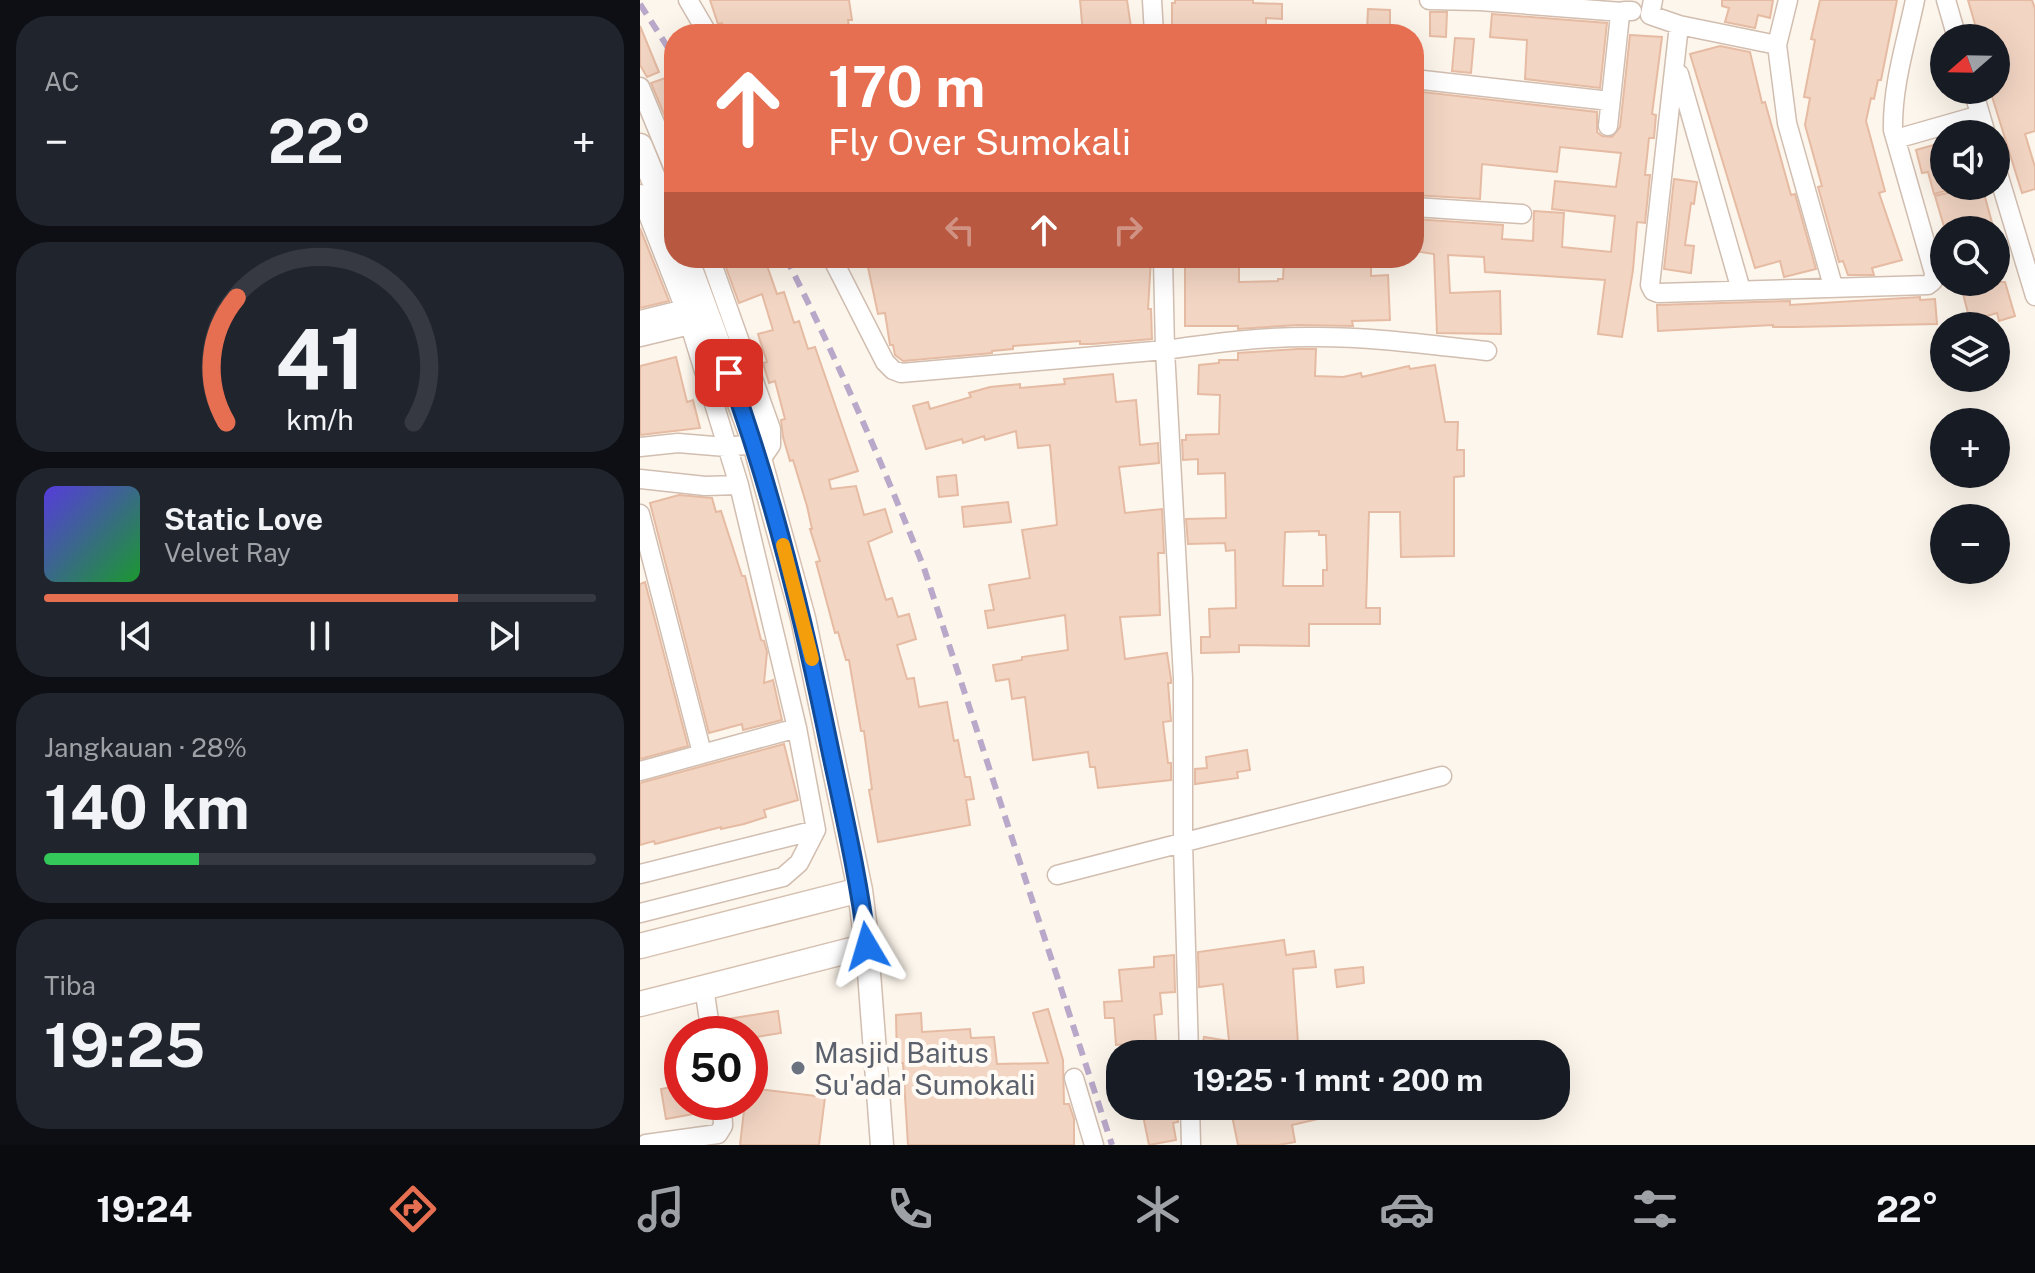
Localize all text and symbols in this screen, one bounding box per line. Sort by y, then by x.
north arrow [1930,24,2010,104]
map controls [1930,24,2010,584]
text: 170 m [828,54,985,120]
icon: ahead [696,56,800,160]
text: AC [44,66,79,97]
text: 22° [268,106,372,177]
text: − [44,116,68,168]
text: + [572,116,596,168]
button: sound [1930,120,2010,200]
text: Fly Over Sumokali [828,121,1131,163]
icon: left [938,208,982,252]
icon: ahead [1022,208,1066,252]
icon: right [1106,208,1150,252]
button: search [1930,216,2010,296]
text: 41 [275,309,365,407]
button: layers [1930,312,2010,392]
pin [695,339,763,407]
icon: arrive [707,351,751,395]
text: km/h [286,403,354,436]
button: + [1930,408,2010,488]
text: Static Love [164,501,323,537]
button: − [1930,504,2010,584]
text: Velvet Ray [164,537,291,568]
icon: previous [114,614,158,658]
icon: pause [298,614,342,658]
icon: next [482,614,526,658]
text: Jangkauan · 28% [44,732,247,763]
text: 140 km [44,772,250,843]
position arrow [825,904,909,988]
text: Tiba [44,970,96,1001]
text: 19:25 [44,1010,205,1081]
speed limit sign: 50 [664,1016,768,1120]
place label: Masjid Baitus Su'ada' Sumokali [814,1036,1035,1101]
marker: Masjid Baitus Su'ada' Sumokali [789,1059,807,1077]
text: 19:25 · 1 mnt · 200 m [1193,1062,1483,1098]
icon: directions [385,1181,441,1237]
icon: music [633,1181,689,1237]
icon: phone [882,1181,938,1237]
icon: climate [1130,1181,1186,1237]
icon: car [1379,1181,1435,1237]
icon: filters [1627,1181,1683,1237]
text: 19:24 [96,1188,192,1230]
text: 22° [1876,1188,1939,1230]

